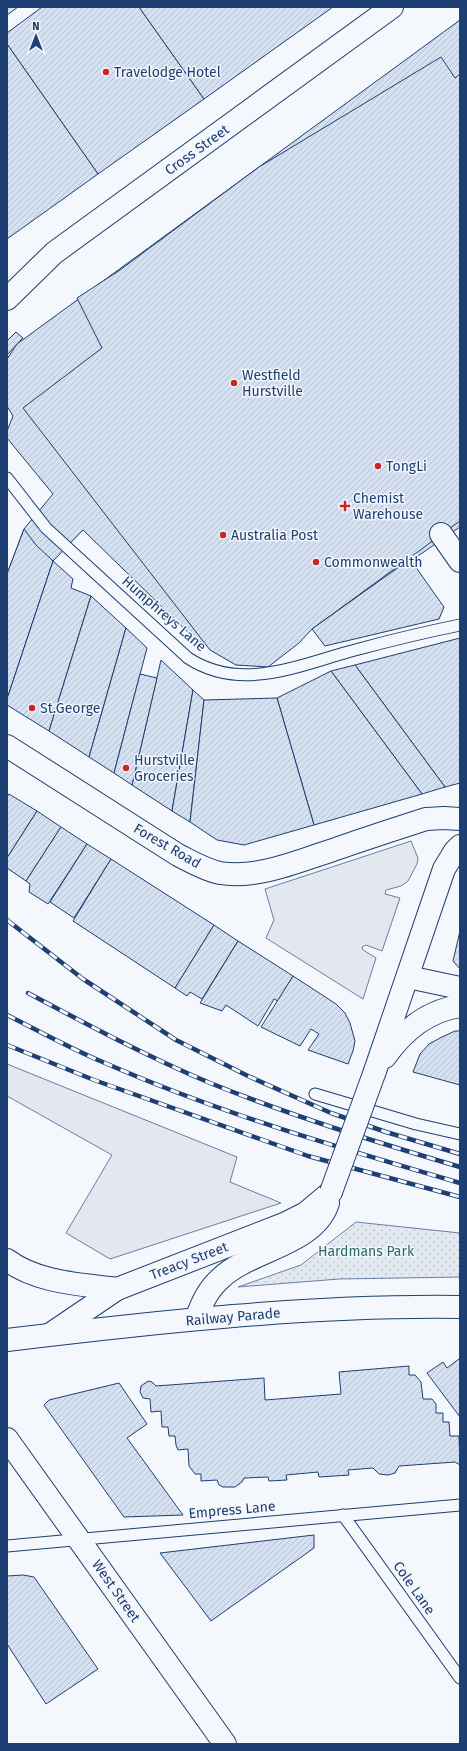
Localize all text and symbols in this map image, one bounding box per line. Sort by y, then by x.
north arrow [16,16,56,56]
text: N [32,20,40,33]
place label: Travelodge Hotel [114,64,221,81]
marker: Travelodge Hotel [101,67,111,77]
street label: Cross Street [161,120,233,179]
place label: Westfield Hurstville [242,367,303,400]
marker: Westfield Hurstville [229,378,239,388]
place label: TongLi [386,458,427,475]
marker: TongLi [373,461,383,471]
place label: Chemist Warehouse [353,490,423,523]
marker: Chemist Warehouse [340,501,350,511]
place label: Australia Post [231,527,319,544]
marker: Australia Post [218,530,228,540]
place label: Commonwealth [324,554,422,571]
marker: Commonwealth [311,557,321,567]
street label: Humphreys Lane [118,573,210,655]
place label: St.George [40,700,100,717]
marker: St.George [27,703,37,713]
place label: Hurstville Groceries [134,752,195,785]
marker: Hurstville Groceries [121,763,131,773]
street label: Forest Road [130,820,204,872]
street label: Treacy Street [148,1238,231,1284]
park label: Hardmans Park [318,1243,415,1260]
street label: Railway Parade [185,1304,281,1330]
street label: Empress Lane [188,1498,276,1522]
street label: West Street [88,1556,144,1626]
street label: Cole Lane [389,1558,439,1618]

